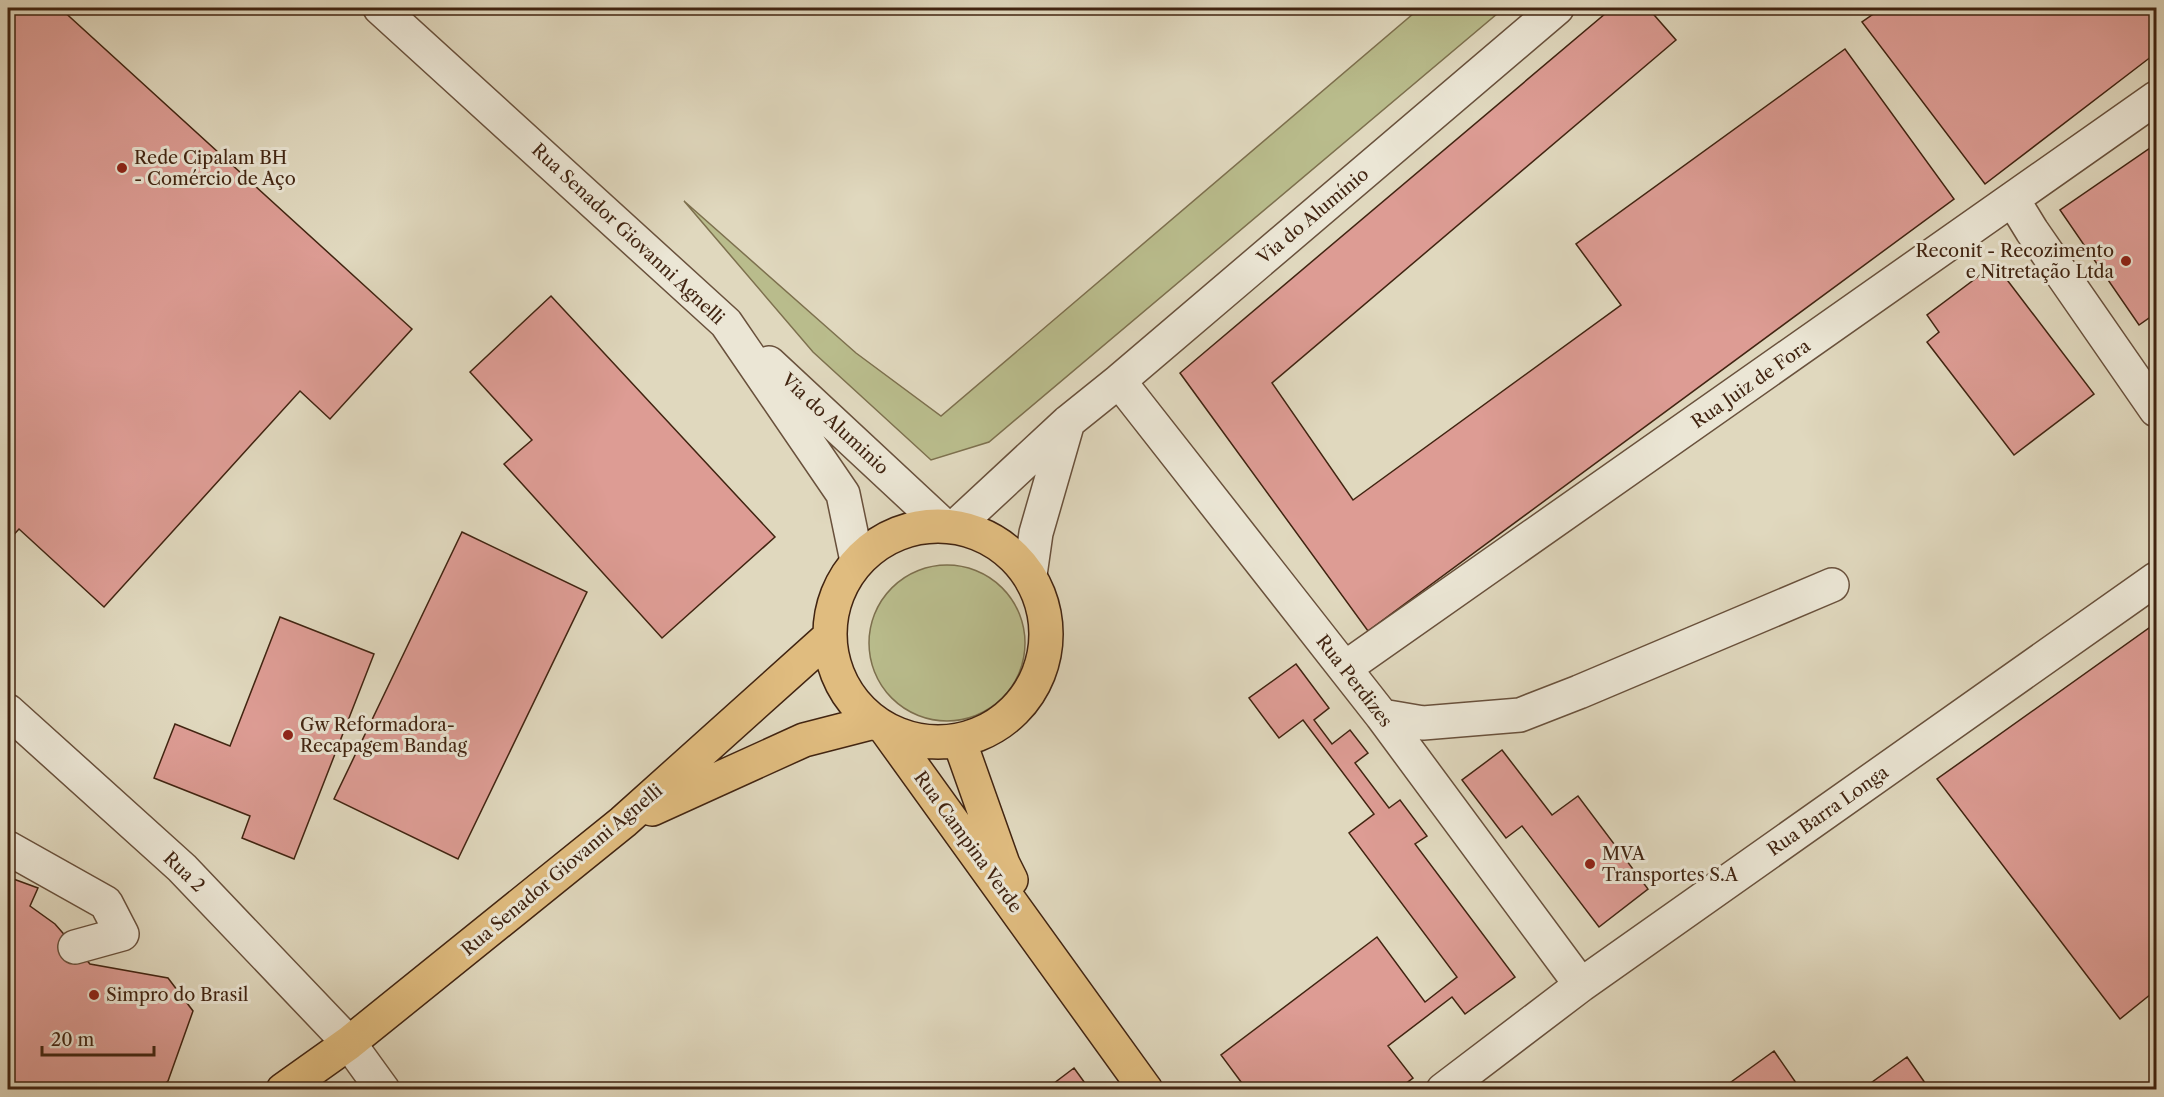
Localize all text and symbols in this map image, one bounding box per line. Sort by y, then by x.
street label: Rua Senador Giovanni Agnelli [527,139,729,330]
place label: Rede Cipalam BH - Comércio de Aço [134,147,296,190]
marker: Rede Cipalam BH - Comércio de Aço [115,161,129,175]
street label: Via do Alumínio [1252,163,1373,270]
place label: Reconit - Recozimento e Nitretação Ltda [1916,240,2115,283]
marker: Reconit - Recozimento e Nitretação Ltda [2119,254,2133,268]
street label: Rua Juiz de Fora [1687,335,1815,433]
street label: Via do Aluminio [776,368,893,479]
street label: Rua Perdizes [1311,631,1397,731]
place label: Gw Reformadora- Recapagem Bandag [300,714,468,757]
marker: Gw Reformadora- Recapagem Bandag [281,728,295,742]
street label: Rua Barra Longa [1763,761,1893,861]
street label: Rua Campina Verde [909,767,1027,917]
street label: Rua Senador Giovanni Agnelli [457,779,667,961]
place label: MVA Transportes S.A [1602,843,1739,886]
street label: Rua 2 [159,847,209,897]
marker: MVA Transportes S.A [1583,857,1597,871]
place label: Simpro do Brasil [106,984,248,1006]
marker: Simpro do Brasil [87,988,101,1002]
scale bar [42,1019,154,1057]
text: 20 m [51,1029,95,1051]

